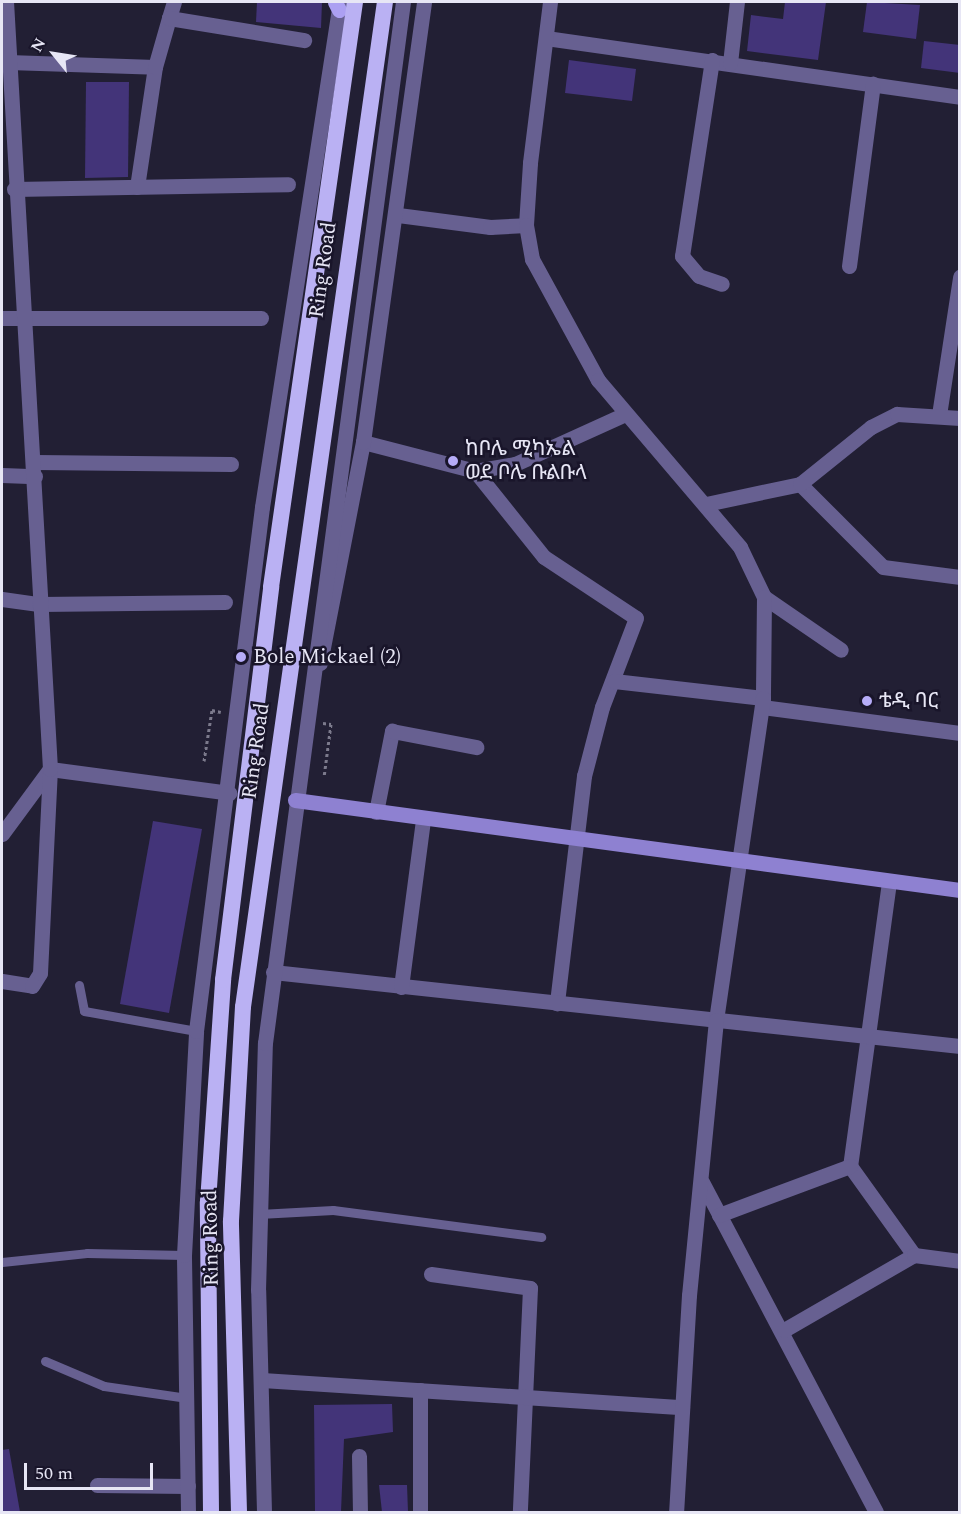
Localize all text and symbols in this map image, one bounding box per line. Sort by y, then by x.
north arrow [24,24,84,84]
text: N [25,33,52,57]
street label: Ring Road [304,220,342,320]
place label: ከቦሌ ሚካኤል ወደ ቦሌ ቡልቡላ [465,436,587,486]
marker: ከቦሌ ሚካኤል ወደ ቦሌ ቡልቡላ [446,454,460,468]
place label: Bole Mickael (2) [253,644,401,670]
marker: Bole Mickael (2) [234,650,248,664]
place label: ቴዲ ባር [879,688,938,714]
marker: ቴዲ ባር [860,694,874,708]
street label: Ring Road [237,701,275,801]
street label: Ring Road [198,1189,224,1287]
scale bar [27,1451,156,1489]
text: 50 m [35,1460,73,1487]

